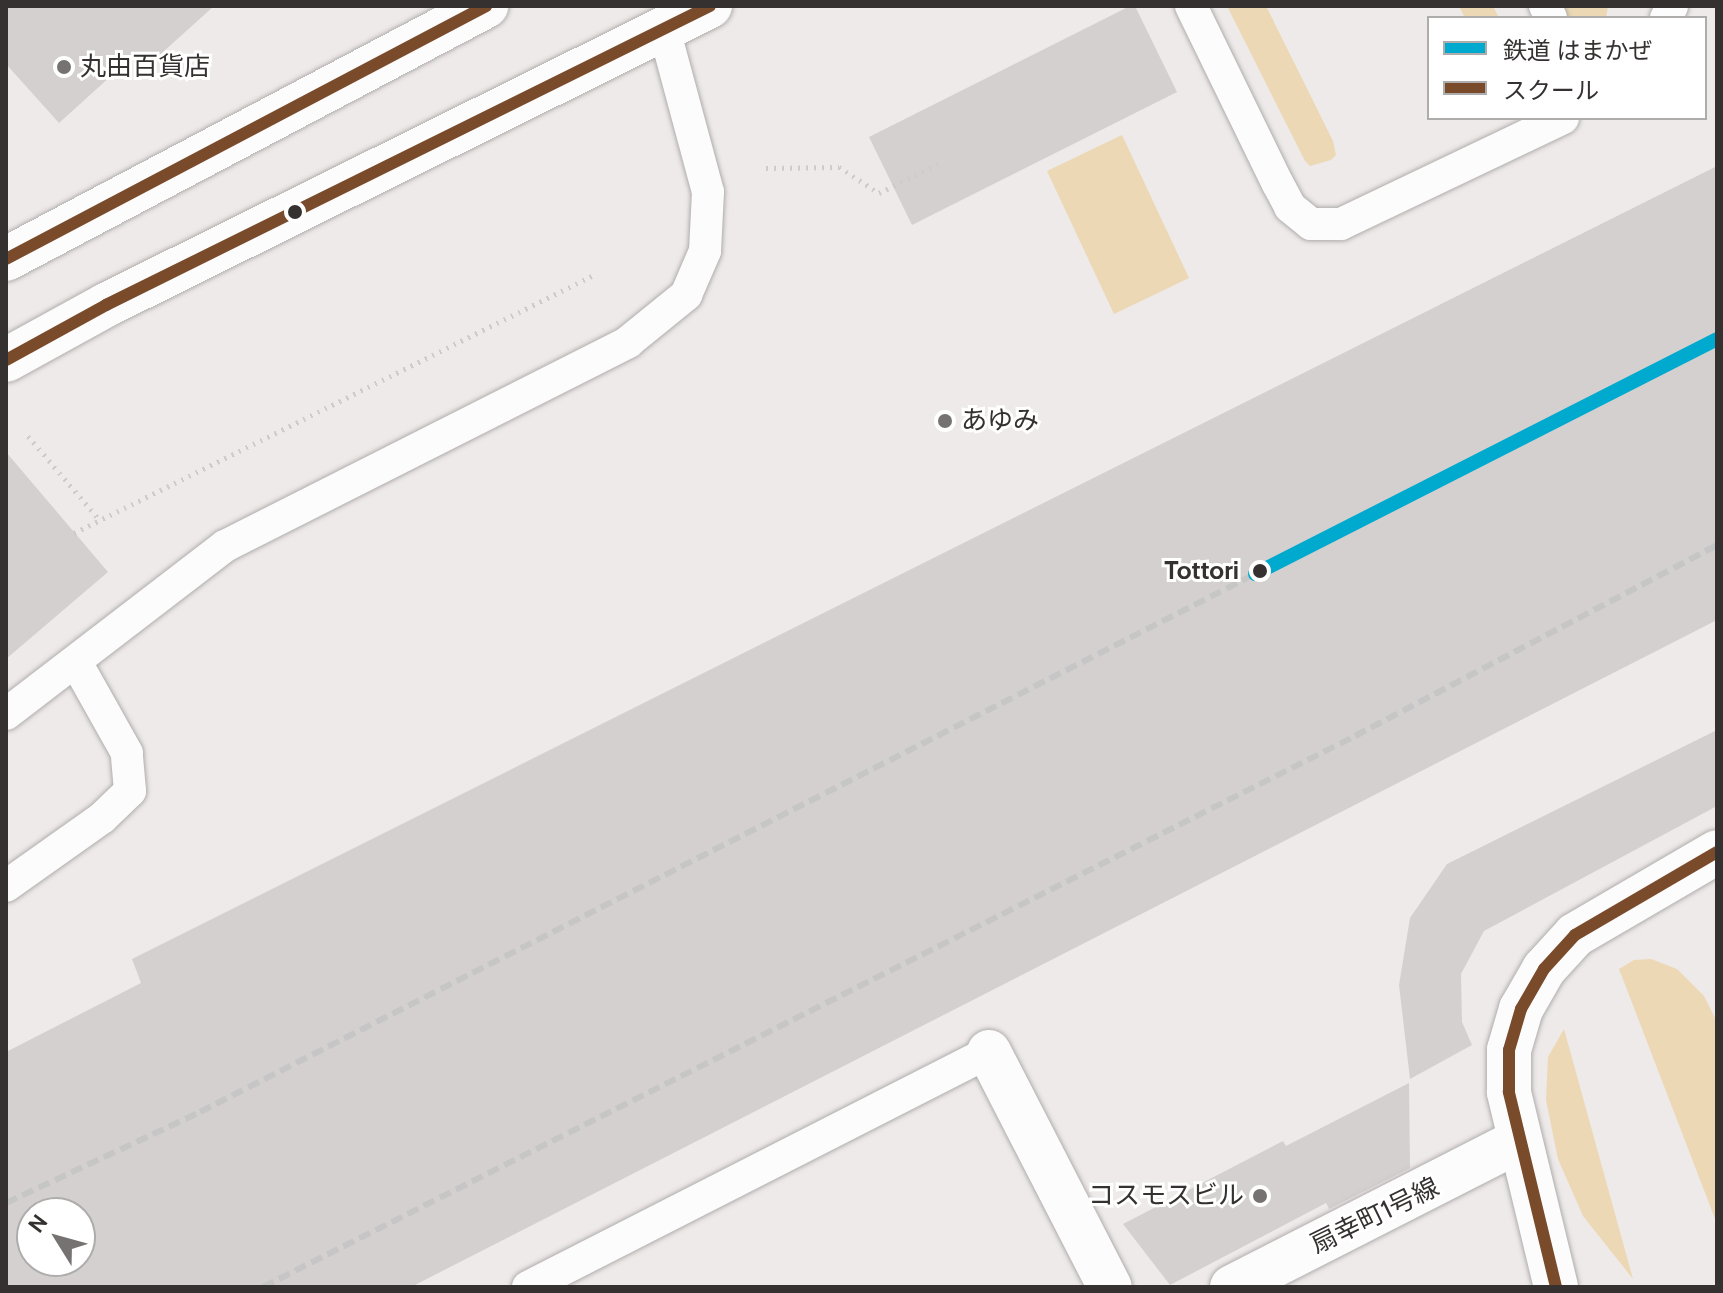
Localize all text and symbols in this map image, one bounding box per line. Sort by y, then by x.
legend [1427,16,1707,120]
text: 鉄道 はまかぜ [1503,36,1652,65]
place label: 丸由百貨店 [80,51,210,83]
marker: 丸由百貨店 [55,58,73,76]
text: スクール [1503,76,1599,105]
unlabelled marker [287,204,303,220]
place label: あゆみ [961,405,1039,437]
marker: あゆみ [936,412,954,430]
place label: Tottori [1164,555,1239,587]
marker: Tottori [1246,557,1274,585]
street label: 扇幸町1号線 [1306,1172,1444,1260]
place label: コスモスビル [1088,1180,1244,1212]
marker: コスモスビル [1251,1187,1269,1205]
north arrow [16,1197,96,1277]
text: N [23,1209,53,1238]

